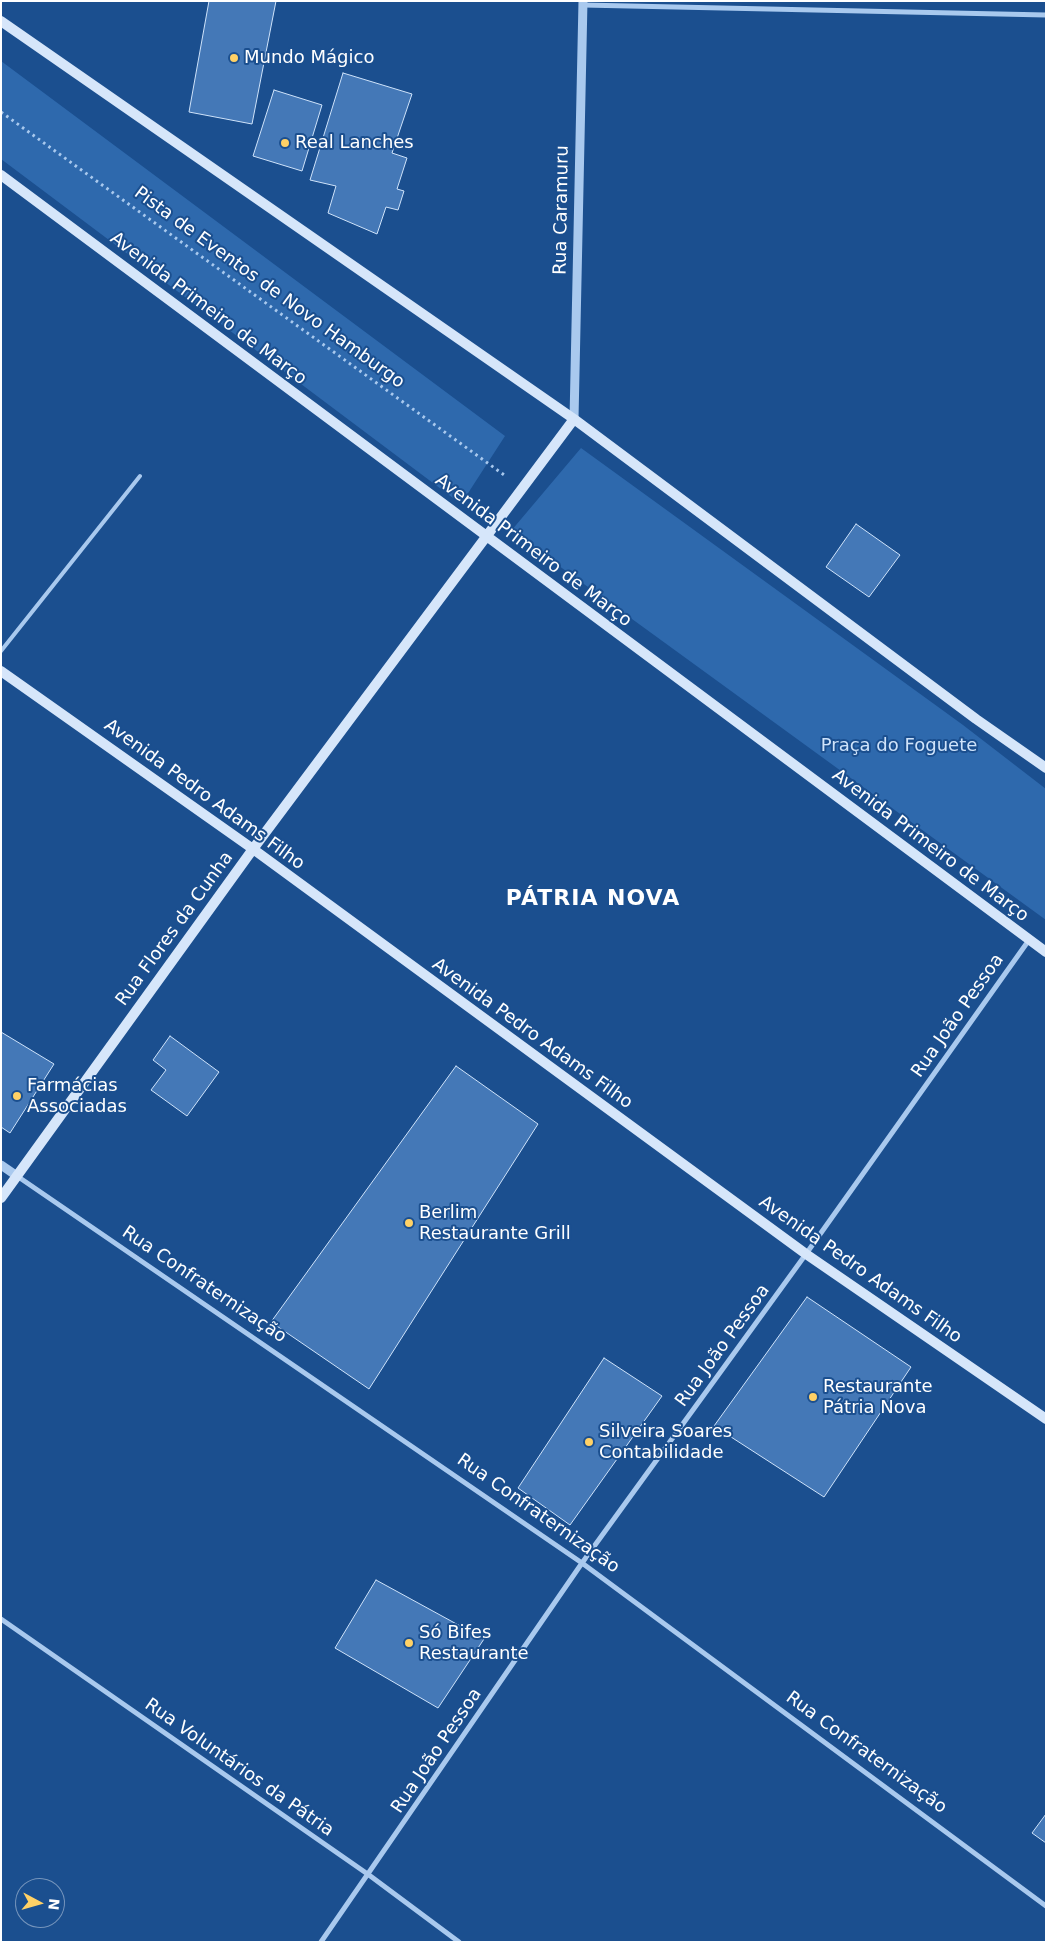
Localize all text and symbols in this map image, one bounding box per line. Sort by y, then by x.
place label: Mundo Mágico [244,47,374,69]
marker: Mundo Mágico [228,52,240,64]
place label: Real Lanches [295,132,414,154]
marker: Real Lanches [279,137,291,149]
street label: Rua Caramuru [550,145,574,275]
street label: Pista de Eventos de Novo Hamburgo [130,183,408,393]
street label: Avenida Primeiro de Março [105,228,311,390]
street label: Avenida Primeiro de Março [430,470,636,632]
street label: Avenida Pedro Adams Filho [100,715,308,875]
park label: Praça do Foguete [821,735,977,757]
street label: Avenida Primeiro de Março [827,765,1033,927]
street label: Rua Flores da Cunha [112,848,238,1010]
district label: PÁTRIA NOVA [504,886,682,912]
street label: Rua João Pessoa [907,950,1009,1082]
street label: Avenida Pedro Adams Filho [428,954,636,1114]
place label: Farmácias Associadas [27,1075,127,1118]
marker: Farmácias Associadas [11,1090,23,1102]
street label: Avenida Pedro Adams Filho [754,1192,966,1348]
place label: Berlim Restaurante Grill [419,1202,571,1244]
marker: Berlim Restaurante Grill [403,1217,415,1229]
street label: Rua Confraternização [118,1222,290,1348]
street label: Rua João Pessoa [671,1281,775,1411]
place label: Restaurante Pátria Nova [823,1376,933,1418]
marker: Restaurante Pátria Nova [807,1391,819,1403]
place label: Silveira Soares Contabilidade [599,1421,732,1464]
marker: Silveira Soares Contabilidade [583,1436,595,1448]
street label: Rua Confraternização [452,1450,624,1578]
place label: Só Bifes Restaurante [419,1622,529,1665]
marker: Só Bifes Restaurante [403,1637,415,1649]
street label: Rua João Pessoa [387,1684,487,1818]
street label: Rua Confraternização [781,1687,951,1819]
street label: Rua Voluntários da Pátria [140,1694,338,1842]
north arrow [15,1878,65,1928]
text: N [45,1898,62,1911]

